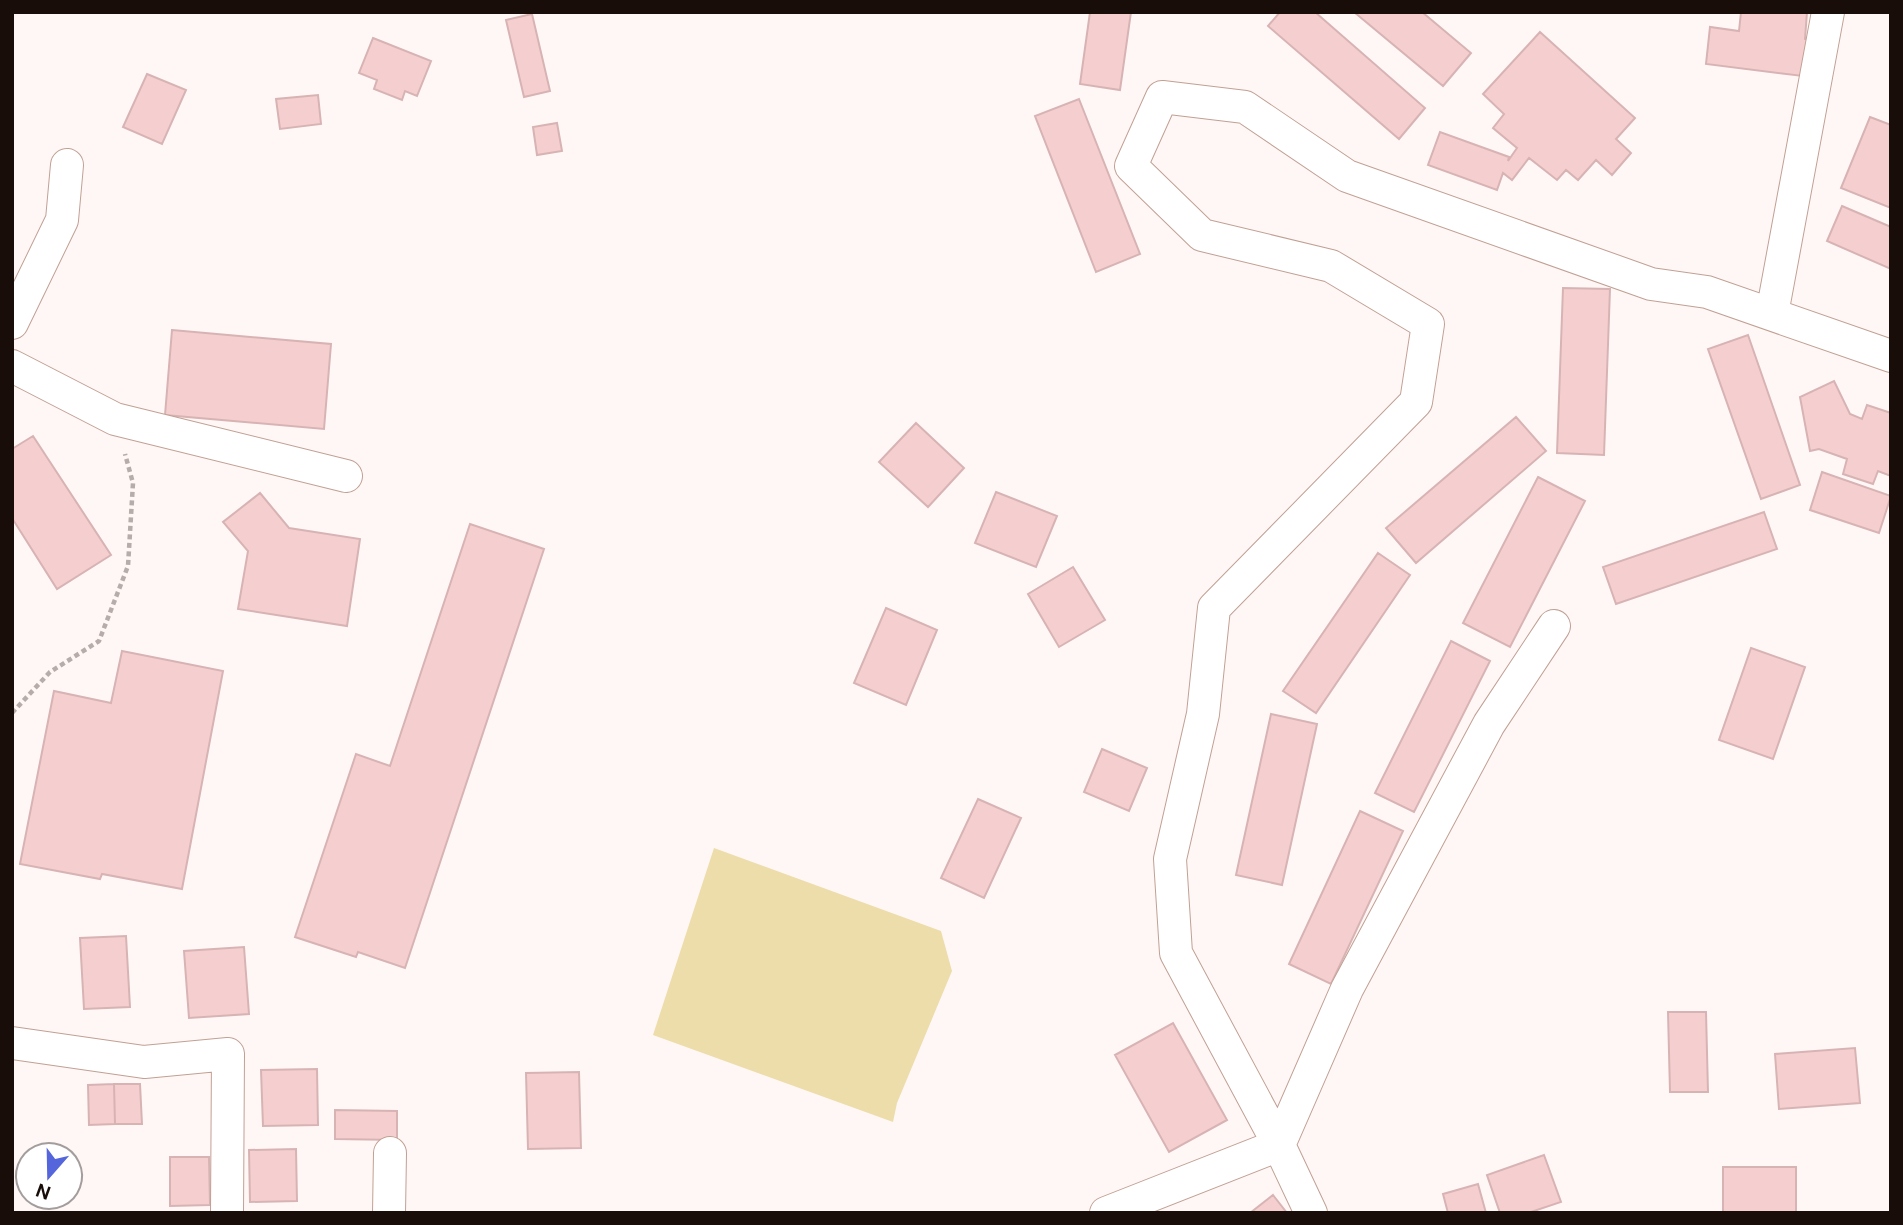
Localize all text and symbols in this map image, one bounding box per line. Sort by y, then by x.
north arrow [14,1141,84,1211]
text: N [33,1177,54,1206]

